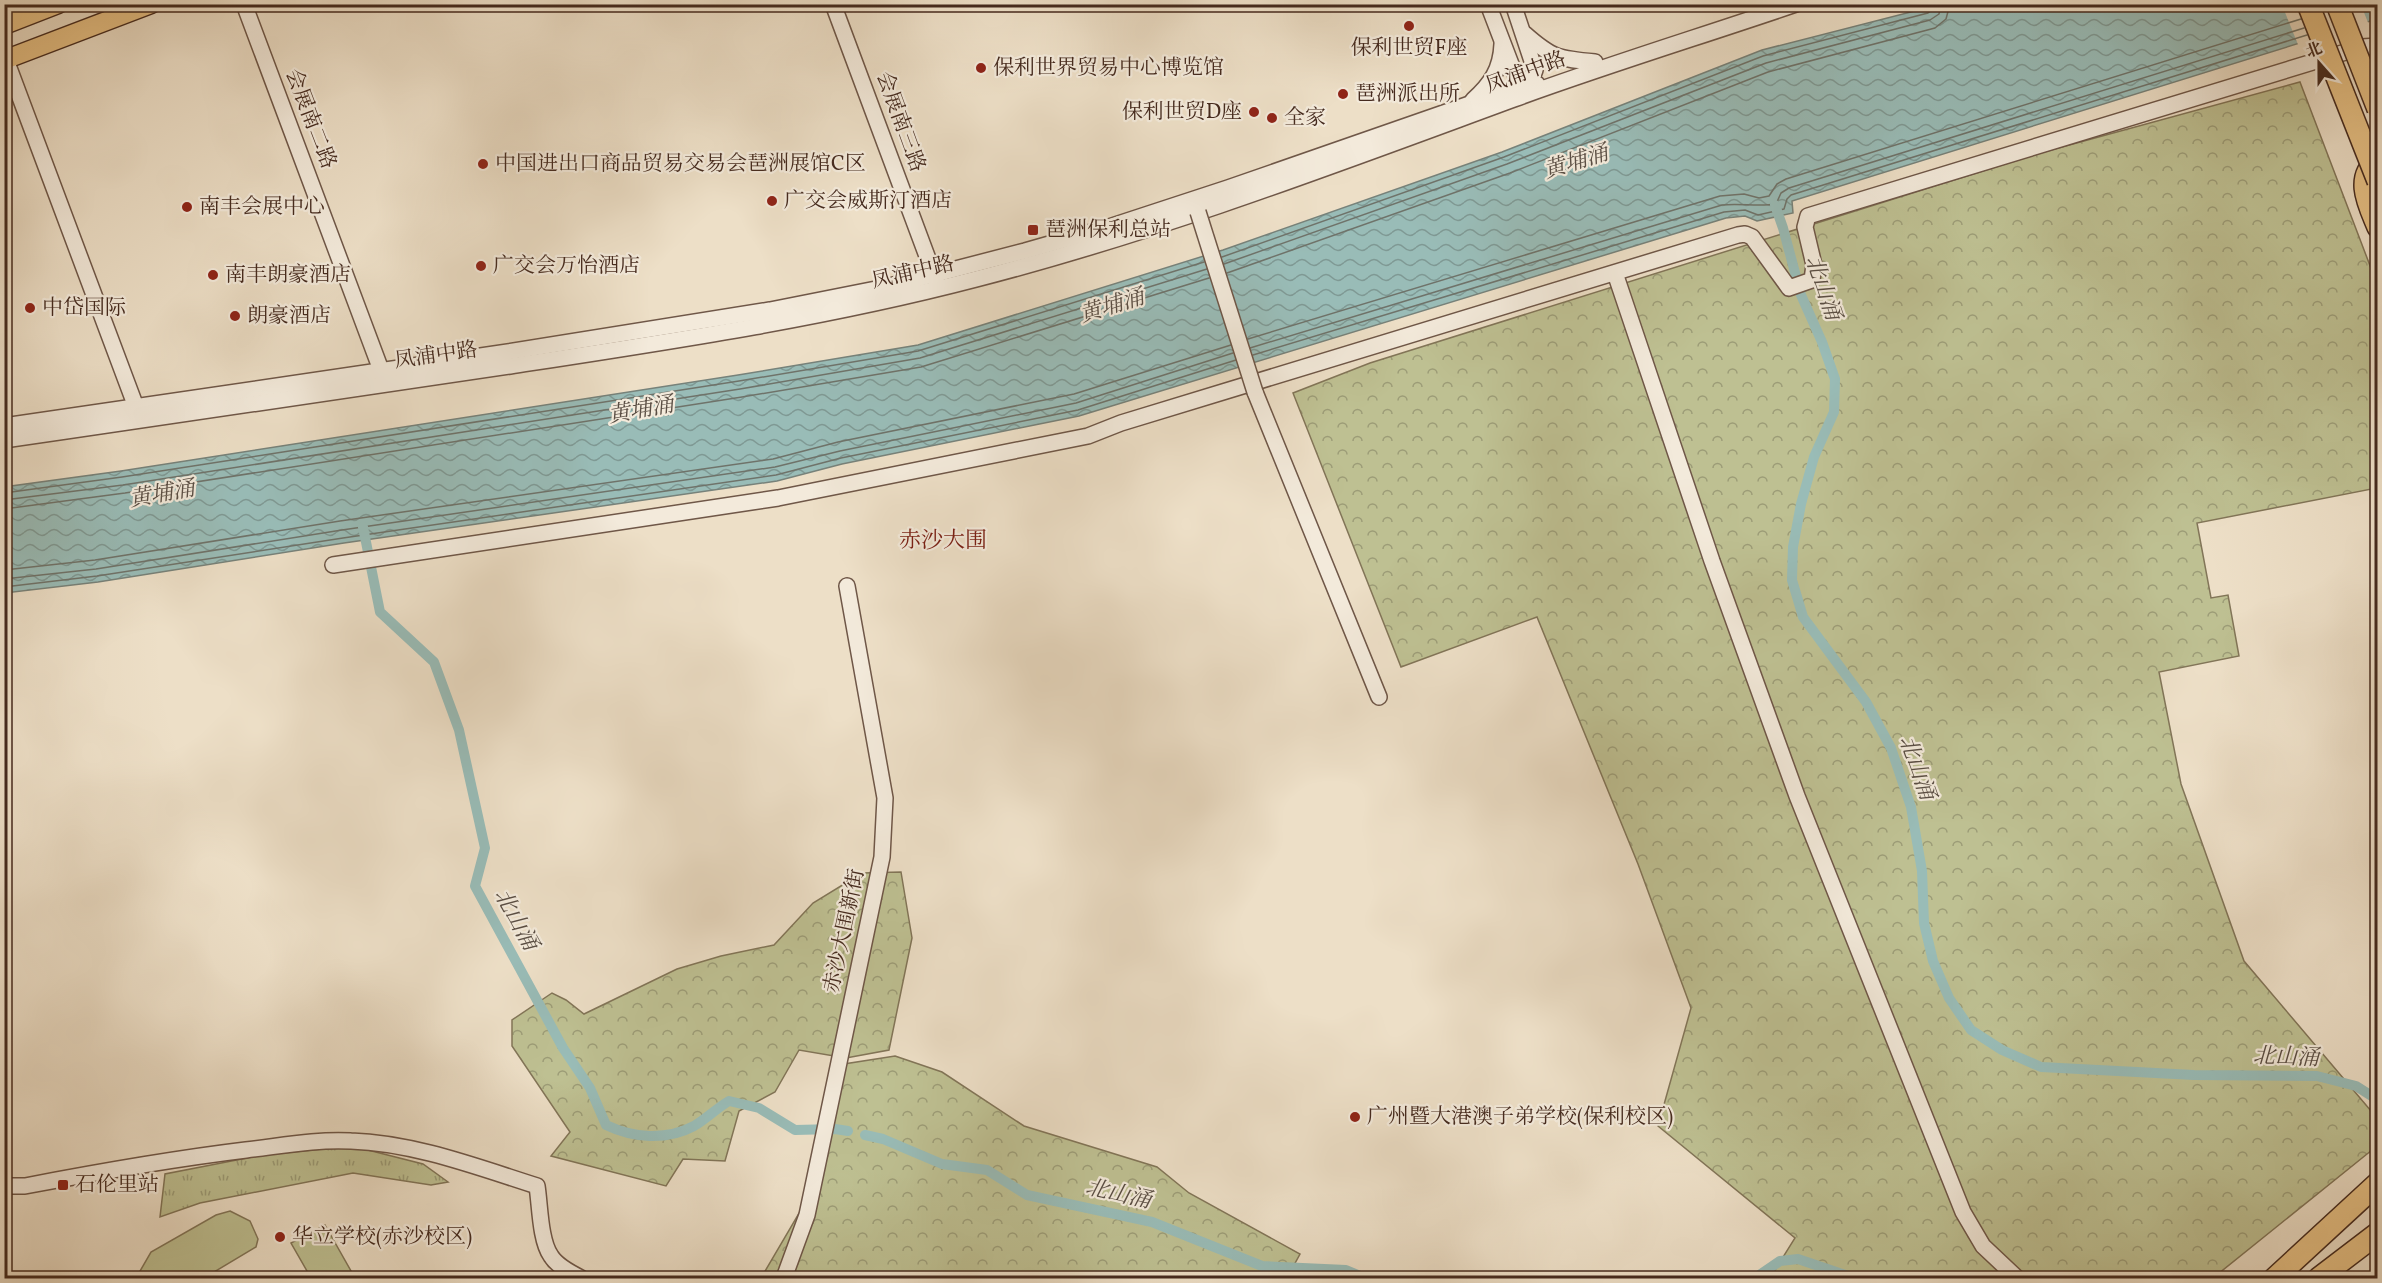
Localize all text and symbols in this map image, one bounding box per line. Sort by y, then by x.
marker: 保利世贸F座 [1402,19,1416,33]
north arrow [2289,33,2349,93]
place label: 保利世贸F座 [1351,34,1467,63]
text: 北 [2303,38,2326,64]
street label: 凤浦中路 [1482,45,1570,101]
place label: 保利世界贸易中心博览馆 [993,54,1224,83]
marker: 保利世界贸易中心博览馆 [974,61,988,75]
street label: 会展南二路 [278,65,342,173]
street label: 会展南三路 [868,68,932,176]
place label: 琶洲派出所 [1355,80,1460,109]
marker: 琶洲派出所 [1336,87,1350,101]
place label: 保利世贸D座 [1122,98,1242,127]
place label: 全家 [1284,104,1326,133]
marker: 保利世贸D座 [1247,105,1261,119]
marker: 全家 [1265,111,1279,125]
water label: 黄埔涌 [1540,138,1615,187]
place label: 中国进出口商品贸易交易会琶洲展馆C区 [495,150,866,179]
marker: 中国进出口商品贸易交易会琶洲展馆C区 [476,157,490,171]
place label: 广交会威斯汀酒店 [784,187,952,216]
place label: 南丰会展中心 [199,193,325,222]
marker: 广交会威斯汀酒店 [765,194,779,208]
marker: 南丰会展中心 [180,200,194,214]
place label: 琶洲保利总站 [1045,216,1171,245]
marker: 琶洲保利总站 [1026,223,1040,237]
street label: 凤浦中路 [869,249,957,297]
place label: 广交会万怡酒店 [493,252,640,281]
water label: 北山涌 [1797,252,1848,327]
marker: 广交会万怡酒店 [474,259,488,273]
place label: 南丰朗豪酒店 [225,261,351,290]
marker: 南丰朗豪酒店 [206,268,220,282]
water label: 黄埔涌 [1076,282,1151,331]
place label: 中岱国际 [42,294,126,323]
marker: 中岱国际 [23,301,37,315]
place label: 朗豪酒店 [247,302,331,331]
marker: 朗豪酒店 [228,309,242,323]
street label: 凤浦中路 [392,336,480,376]
water label: 黄埔涌 [606,389,679,432]
water label: 黄埔涌 [127,473,200,516]
district label: 赤沙大围 [899,526,987,557]
water label: 北山涌 [1890,732,1943,807]
street label: 赤沙大围新街 [818,866,872,996]
water label: 北山涌 [485,884,546,959]
water label: 北山涌 [2252,1041,2323,1075]
place label: 广州暨大港澳子弟学校(保利校区) [1367,1103,1673,1132]
marker: 广州暨大港澳子弟学校(保利校区) [1348,1110,1362,1124]
place label: 石伦里站 [75,1171,159,1200]
water label: 北山涌 [1082,1172,1157,1218]
marker: 石伦里站 [56,1178,70,1192]
place label: 华立学校(赤沙校区) [292,1223,472,1252]
marker: 华立学校(赤沙校区) [273,1230,287,1244]

